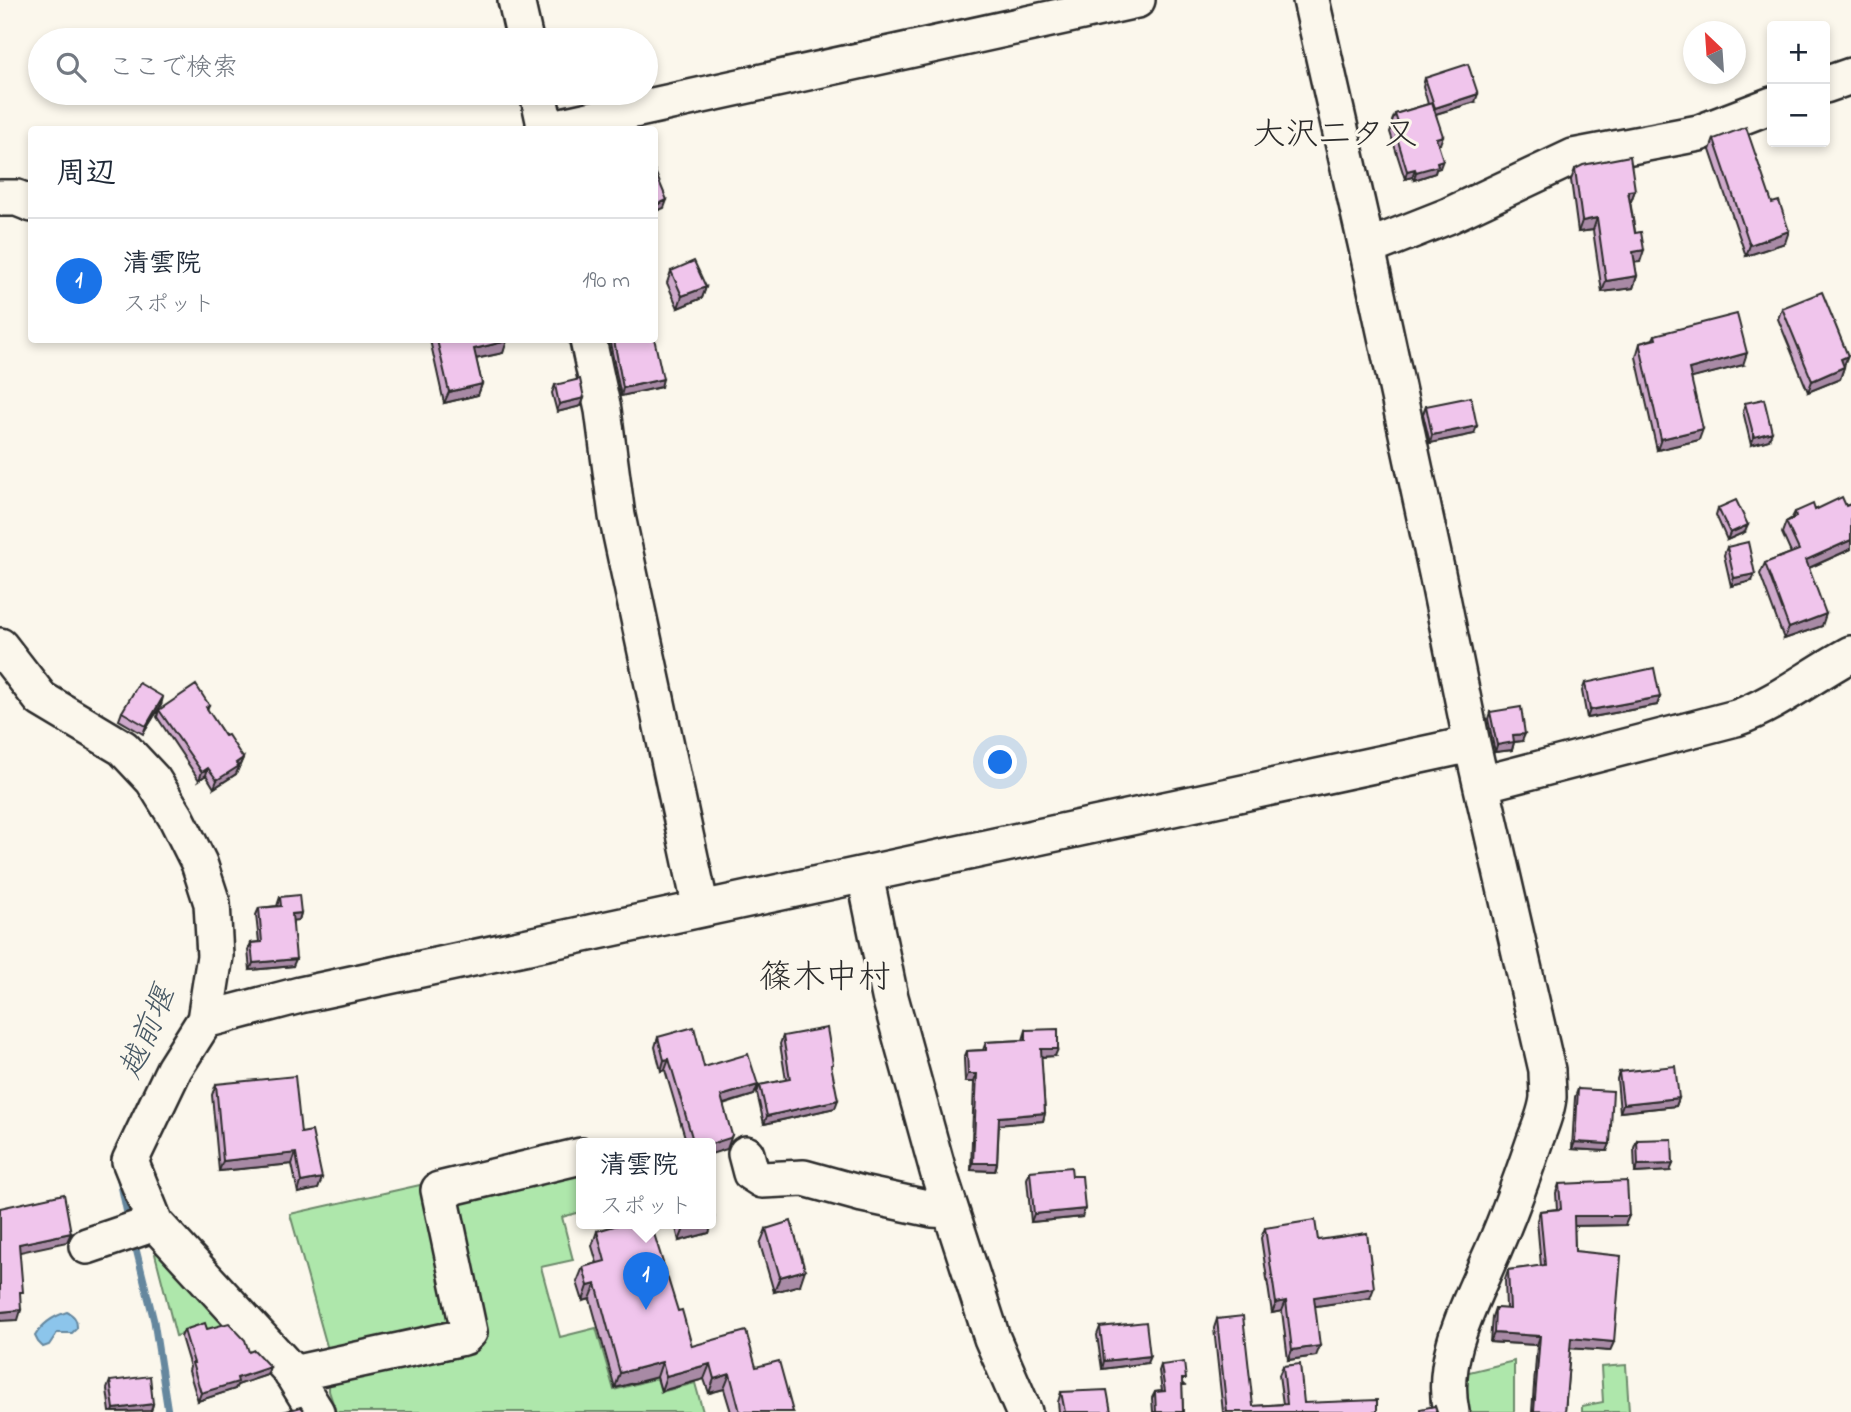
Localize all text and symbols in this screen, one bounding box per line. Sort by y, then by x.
north arrow [1683,21,1746,84]
map controls [1767,21,1830,147]
button: + [1767,21,1830,84]
search box [28,28,658,105]
icon: search [52,48,90,86]
text: ここで検索 [108,50,238,88]
button: − [1767,84,1830,147]
district label: 大沢二タ又 [1253,112,1418,160]
text: 周辺 [56,153,116,197]
text: 清雲院 [123,246,201,284]
text: 1 [75,265,83,298]
text: 190 m [582,265,630,298]
text: スポット [123,289,215,322]
your location [983,745,1017,779]
district label: 篠木中村 [759,955,891,1003]
water label: 越前堰 [108,977,191,1087]
popup [576,1138,716,1229]
text: 清雲院 [600,1148,678,1186]
text: スポット [600,1191,692,1224]
pin: 1 [623,1252,669,1310]

